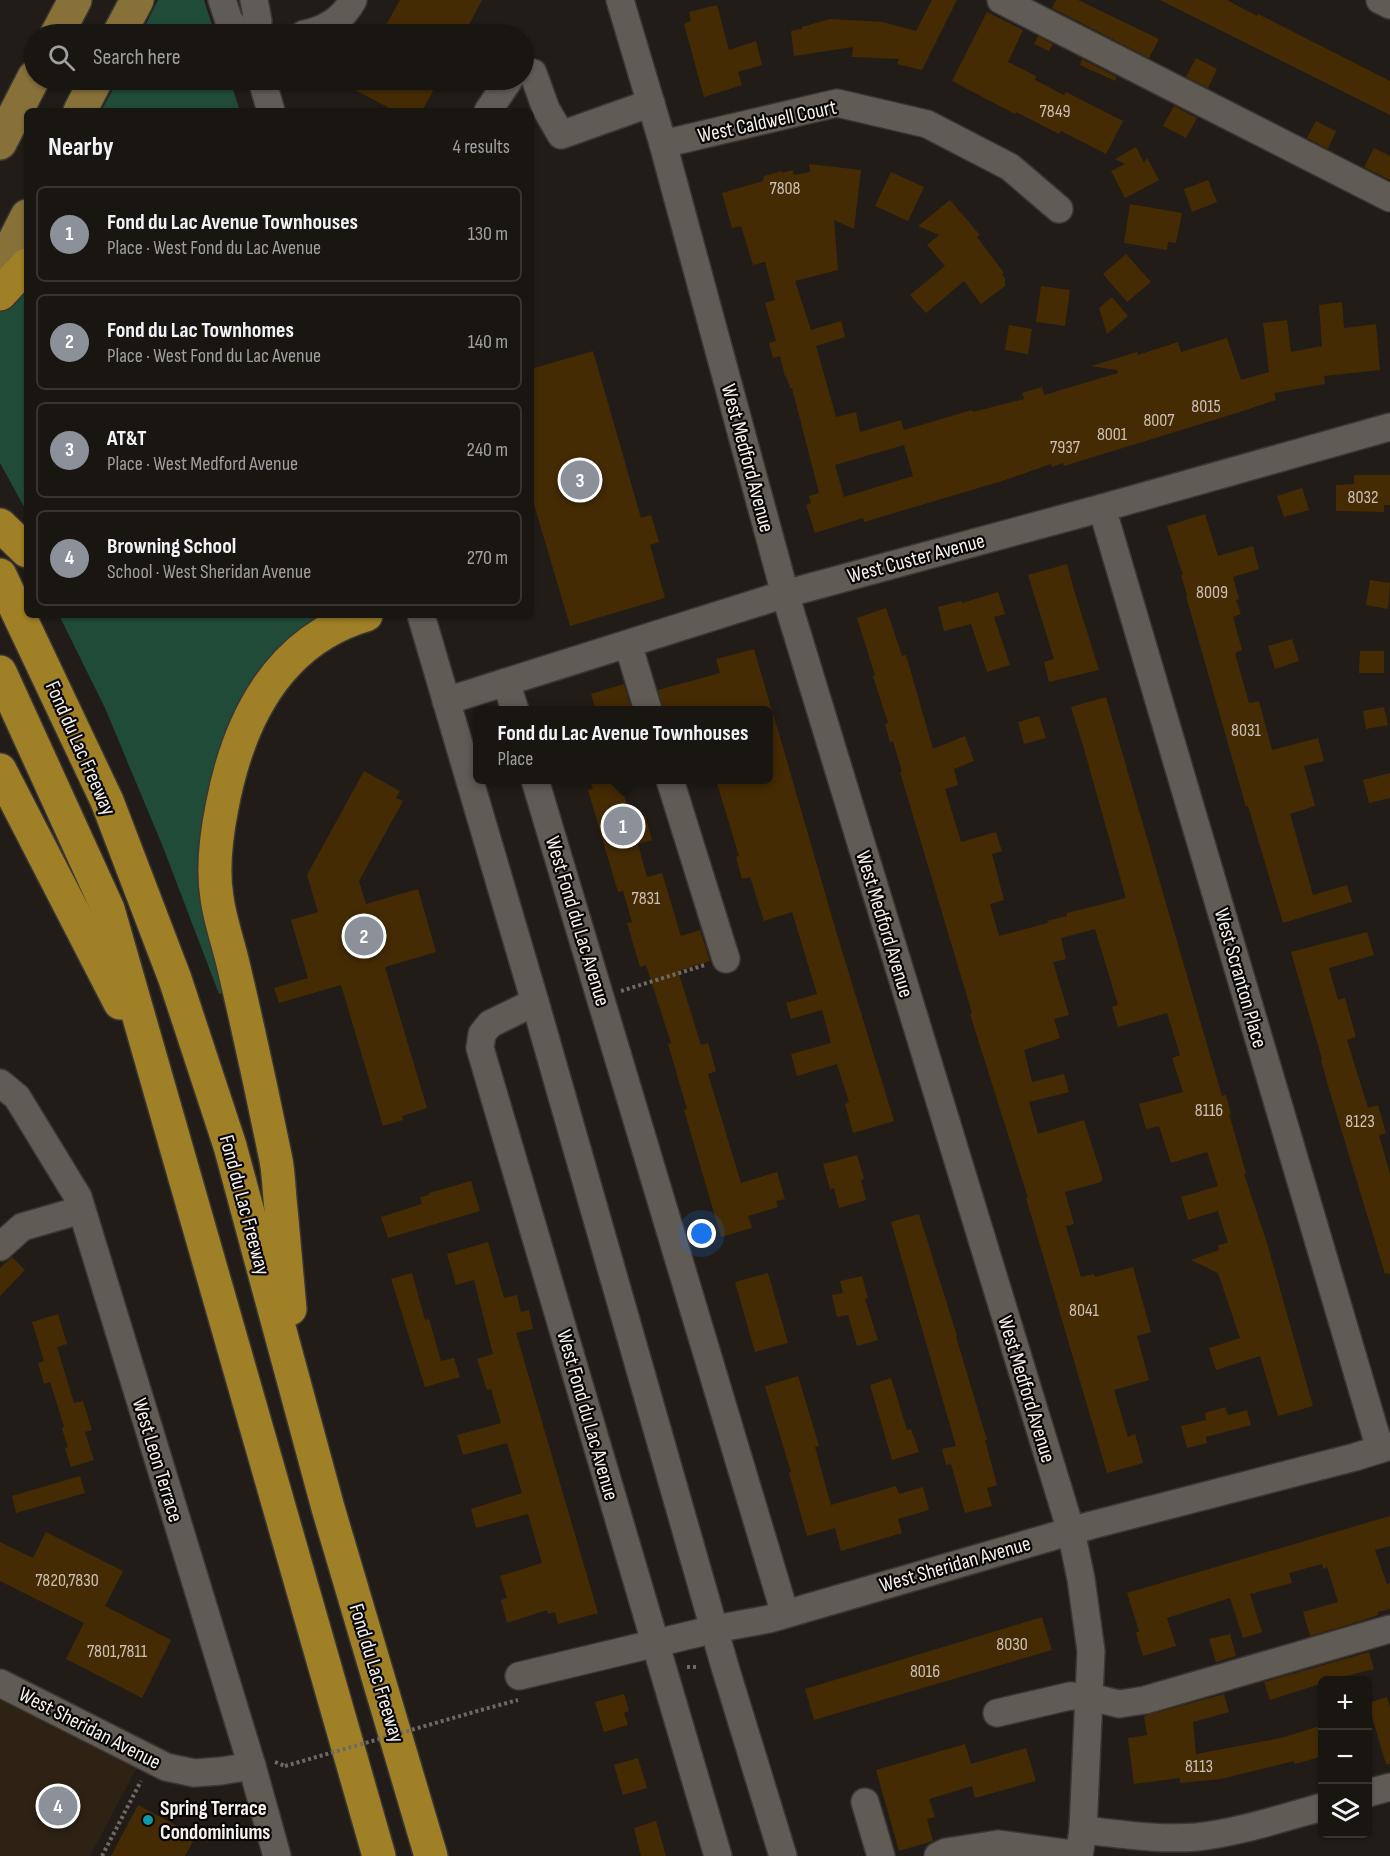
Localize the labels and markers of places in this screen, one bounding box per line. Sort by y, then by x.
pin: 3 [560,458,600,502]
pin: 1 [604,804,642,848]
pin: 2 [344,914,384,958]
pin: 4 [38,1784,78,1828]
place label: Spring Terrace Condominiums [160,1796,270,1845]
marker: Spring Terrace Condominiums [141,1813,155,1827]

